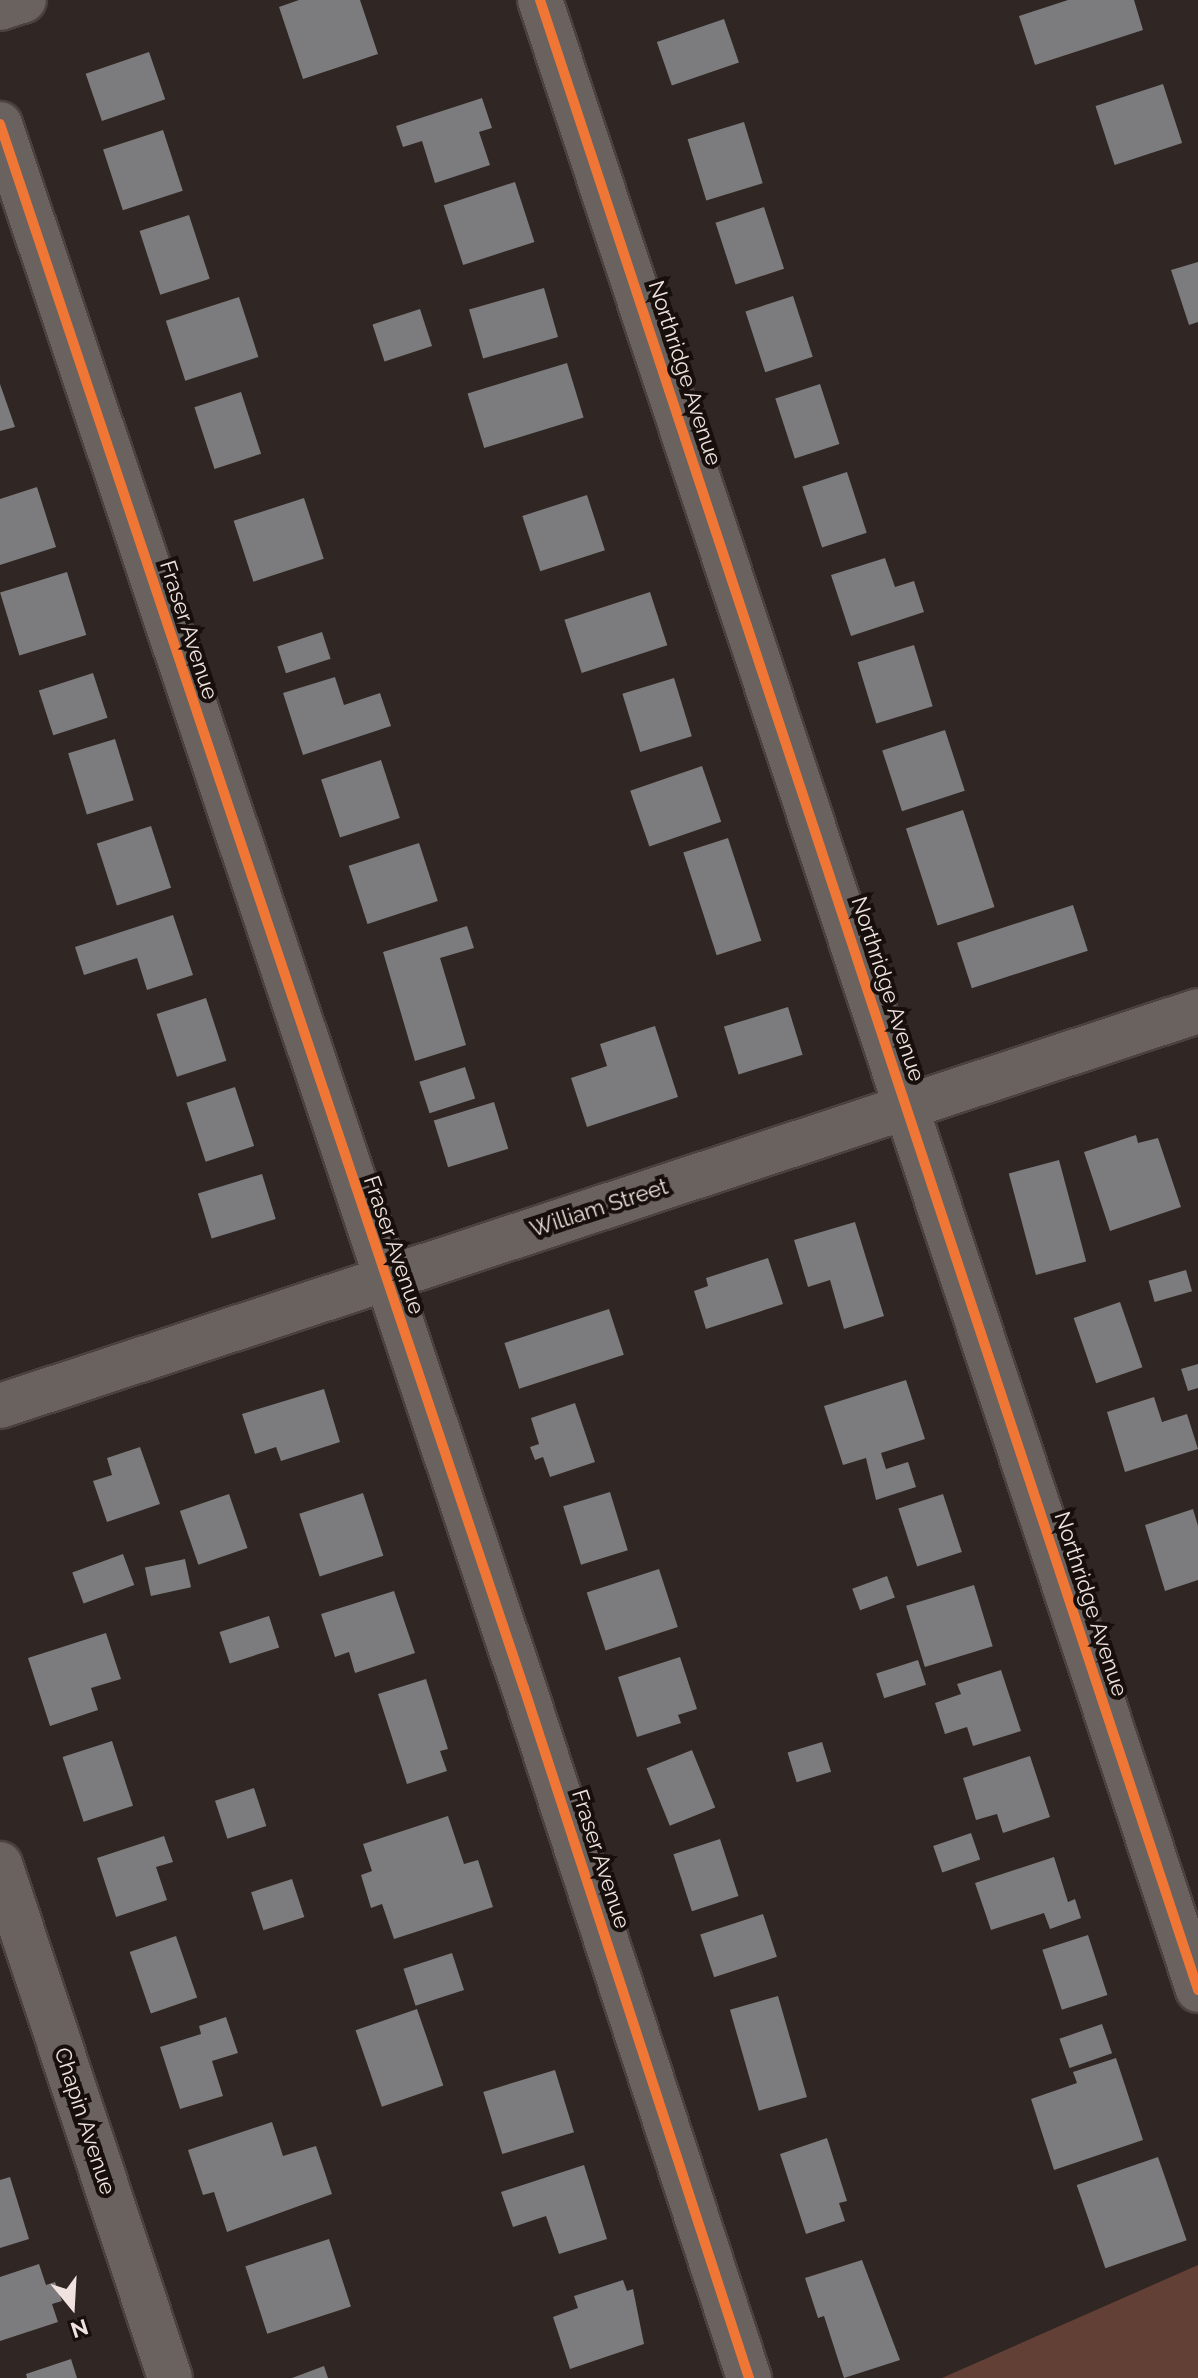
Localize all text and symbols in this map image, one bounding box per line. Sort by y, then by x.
street label: Northridge Avenue [643,277,727,469]
street label: Fraser Avenue [154,557,224,703]
street label: Northridge Avenue [846,893,930,1085]
street label: Fraser Avenue [358,1172,430,1318]
street label: William Street [527,1173,671,1243]
street label: Northridge Avenue [1049,1508,1133,1700]
street label: Fraser Avenue [566,1786,636,1932]
street label: Chapin Avenue [49,2044,121,2198]
north arrow [32,2266,112,2346]
text: N [67,2314,91,2344]

